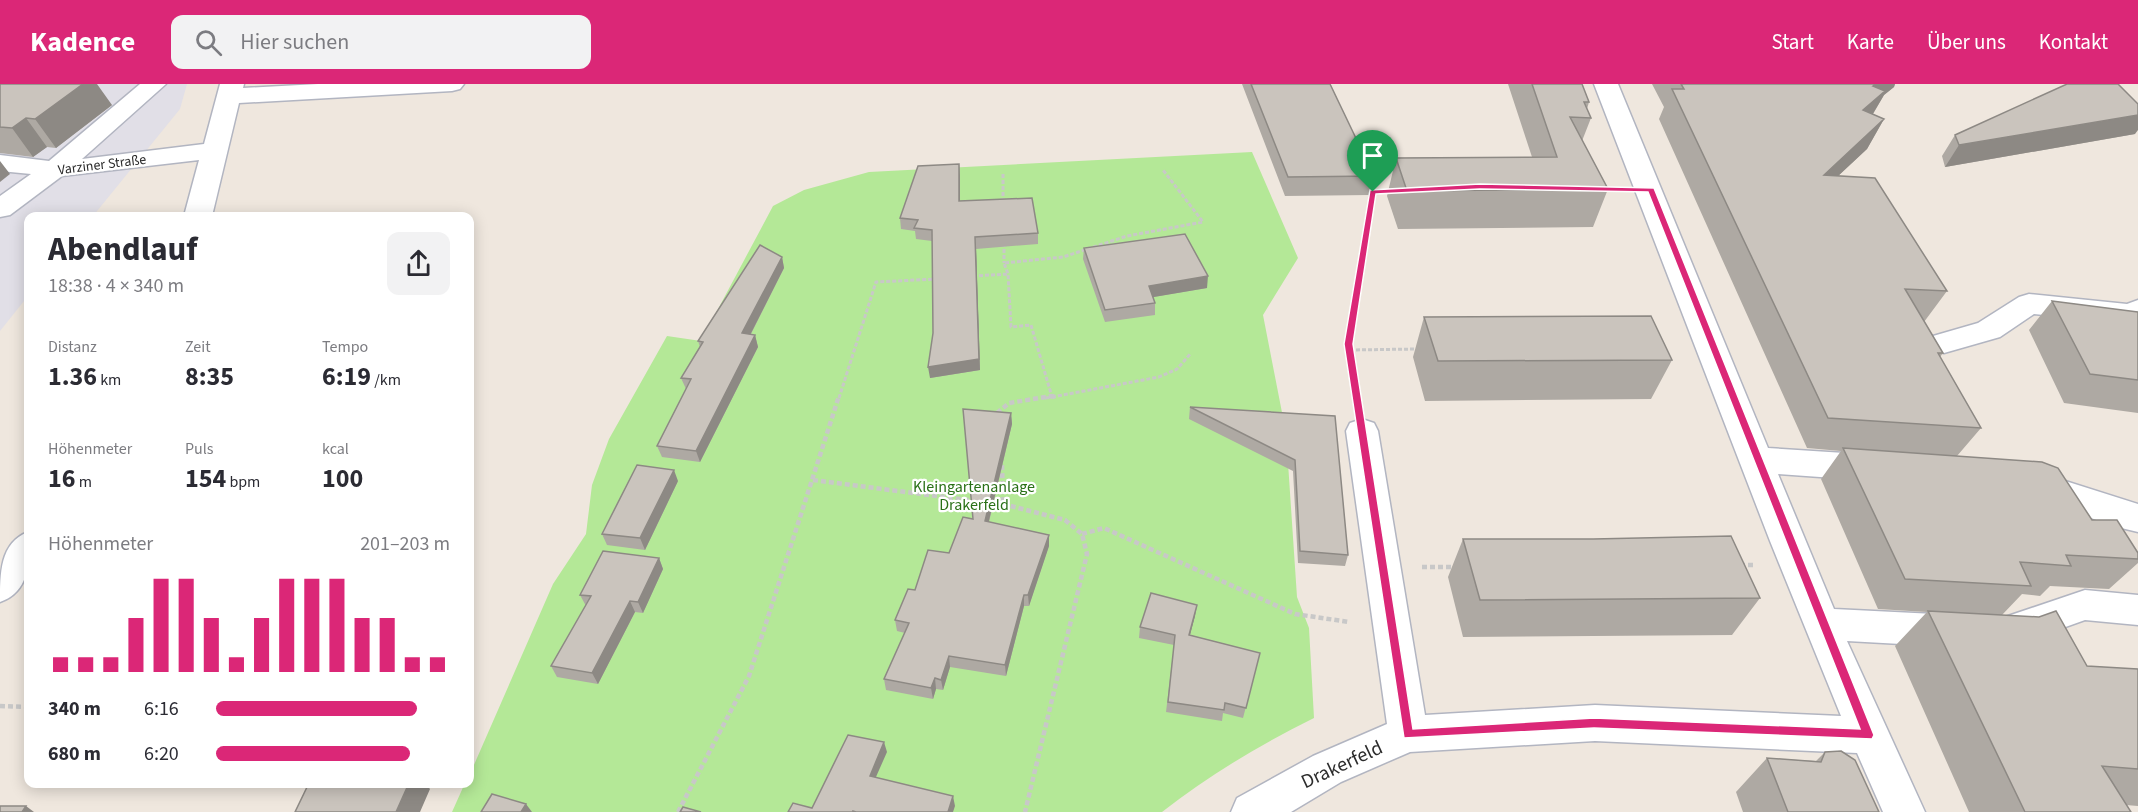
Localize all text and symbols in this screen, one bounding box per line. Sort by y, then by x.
search box [171,15,591,69]
text: Kadence [30,22,135,62]
icon: search [192,26,225,59]
text: Hier suchen [240,26,349,58]
text: Start [1771,27,1814,57]
text: Karte [1847,27,1894,57]
text: Über uns [1927,27,2006,57]
text: Kontakt [2039,27,2108,57]
pin [1347,130,1398,192]
icon: arrive [1356,139,1389,172]
street label: Varziner Straße [57,150,147,180]
text: Abendlauf [48,226,198,273]
button: share [387,232,450,295]
text: 18:38 · 4 × 340 m [48,272,184,300]
text: Distanz [48,336,97,358]
text: Zeit [185,336,211,358]
text: Tempo [322,336,368,358]
text: 1.36 [48,358,97,395]
text: 8:35 [185,358,234,395]
text: 6:19 [322,358,371,395]
text: km [97,369,121,391]
text: /km [371,369,401,391]
text: Höhenmeter [48,438,132,460]
text: Puls [185,438,214,460]
text: kcal [322,438,349,460]
text: 16 [48,460,75,497]
text: 154 [185,460,226,497]
text: 100 [322,460,363,497]
text: m [75,471,92,493]
text: bpm [226,471,260,493]
park label: Kleingartenanlage Drakerfeld [913,476,1035,516]
text: Höhenmeter [48,530,153,558]
text: 201–203 m [360,530,450,558]
text: 340 m [48,695,101,723]
text: 6:16 [144,695,179,723]
street label: Drakerfeld [1297,734,1387,796]
text: 680 m [48,740,101,768]
text: 6:20 [144,740,179,768]

